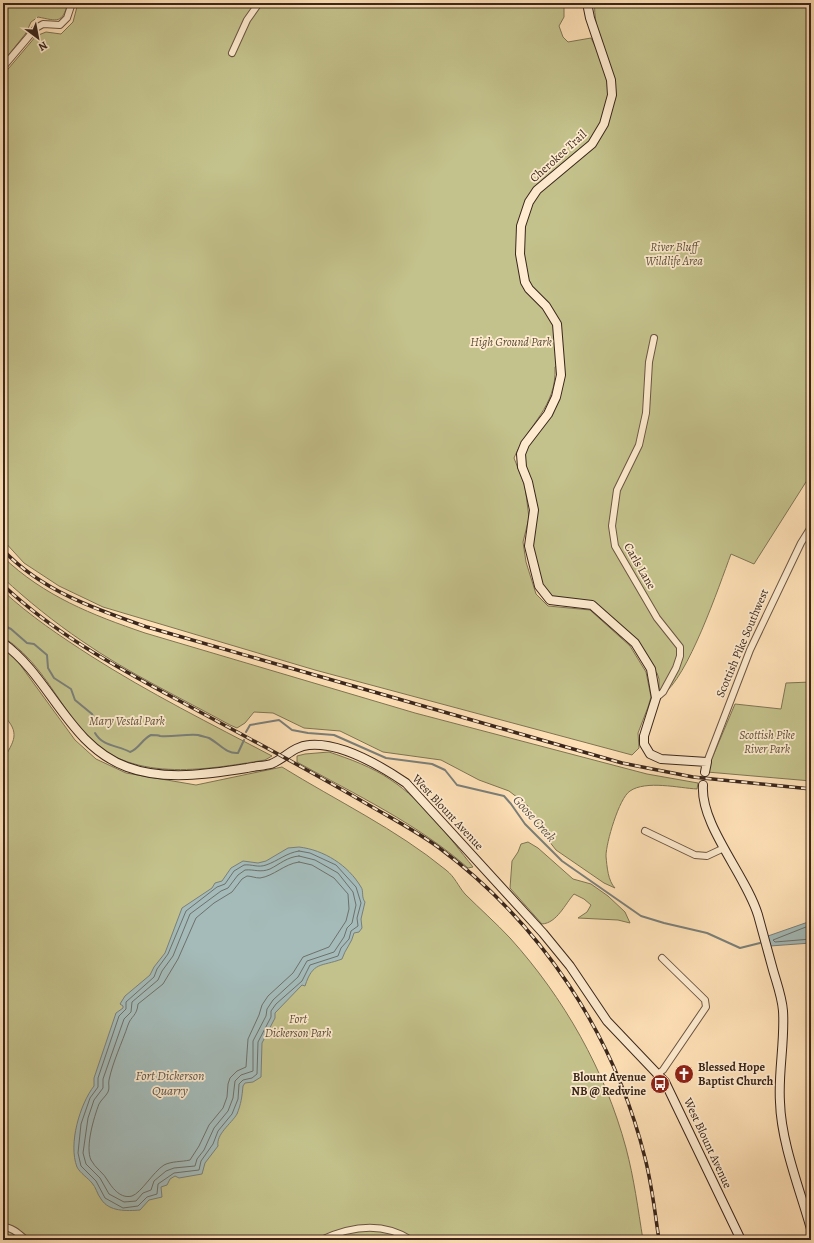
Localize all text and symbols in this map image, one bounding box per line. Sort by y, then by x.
north arrow [18,18,58,58]
text: N [36,38,50,55]
street label: Cherokee Trail [526,126,590,186]
park label: River Bluff Wildlife Area [645,239,703,269]
park label: High Ground Park [470,334,552,350]
street label: Carls Lane [620,540,660,592]
street label: Scottish Pike Southwest [712,586,772,700]
park label: Mary Vestal Park [89,713,166,729]
park label: Scottish Pike River Park [739,727,795,757]
street label: West Blount Avenue [408,770,487,853]
water label: Goose Creek [509,791,560,845]
park label: Fort Dickerson Park [265,1011,332,1041]
place label: Blessed Hope Baptist Church [698,1059,774,1089]
church icon: Blessed Hope Baptist Church [673,1063,695,1085]
water label: Fort Dickerson Quarry [135,1067,205,1099]
place label: Blount Avenue NB @ Redwine [571,1069,646,1099]
bus stop icon: Blount Avenue NB @ Redwine [649,1073,671,1095]
street label: West Blount Avenue [680,1094,736,1191]

